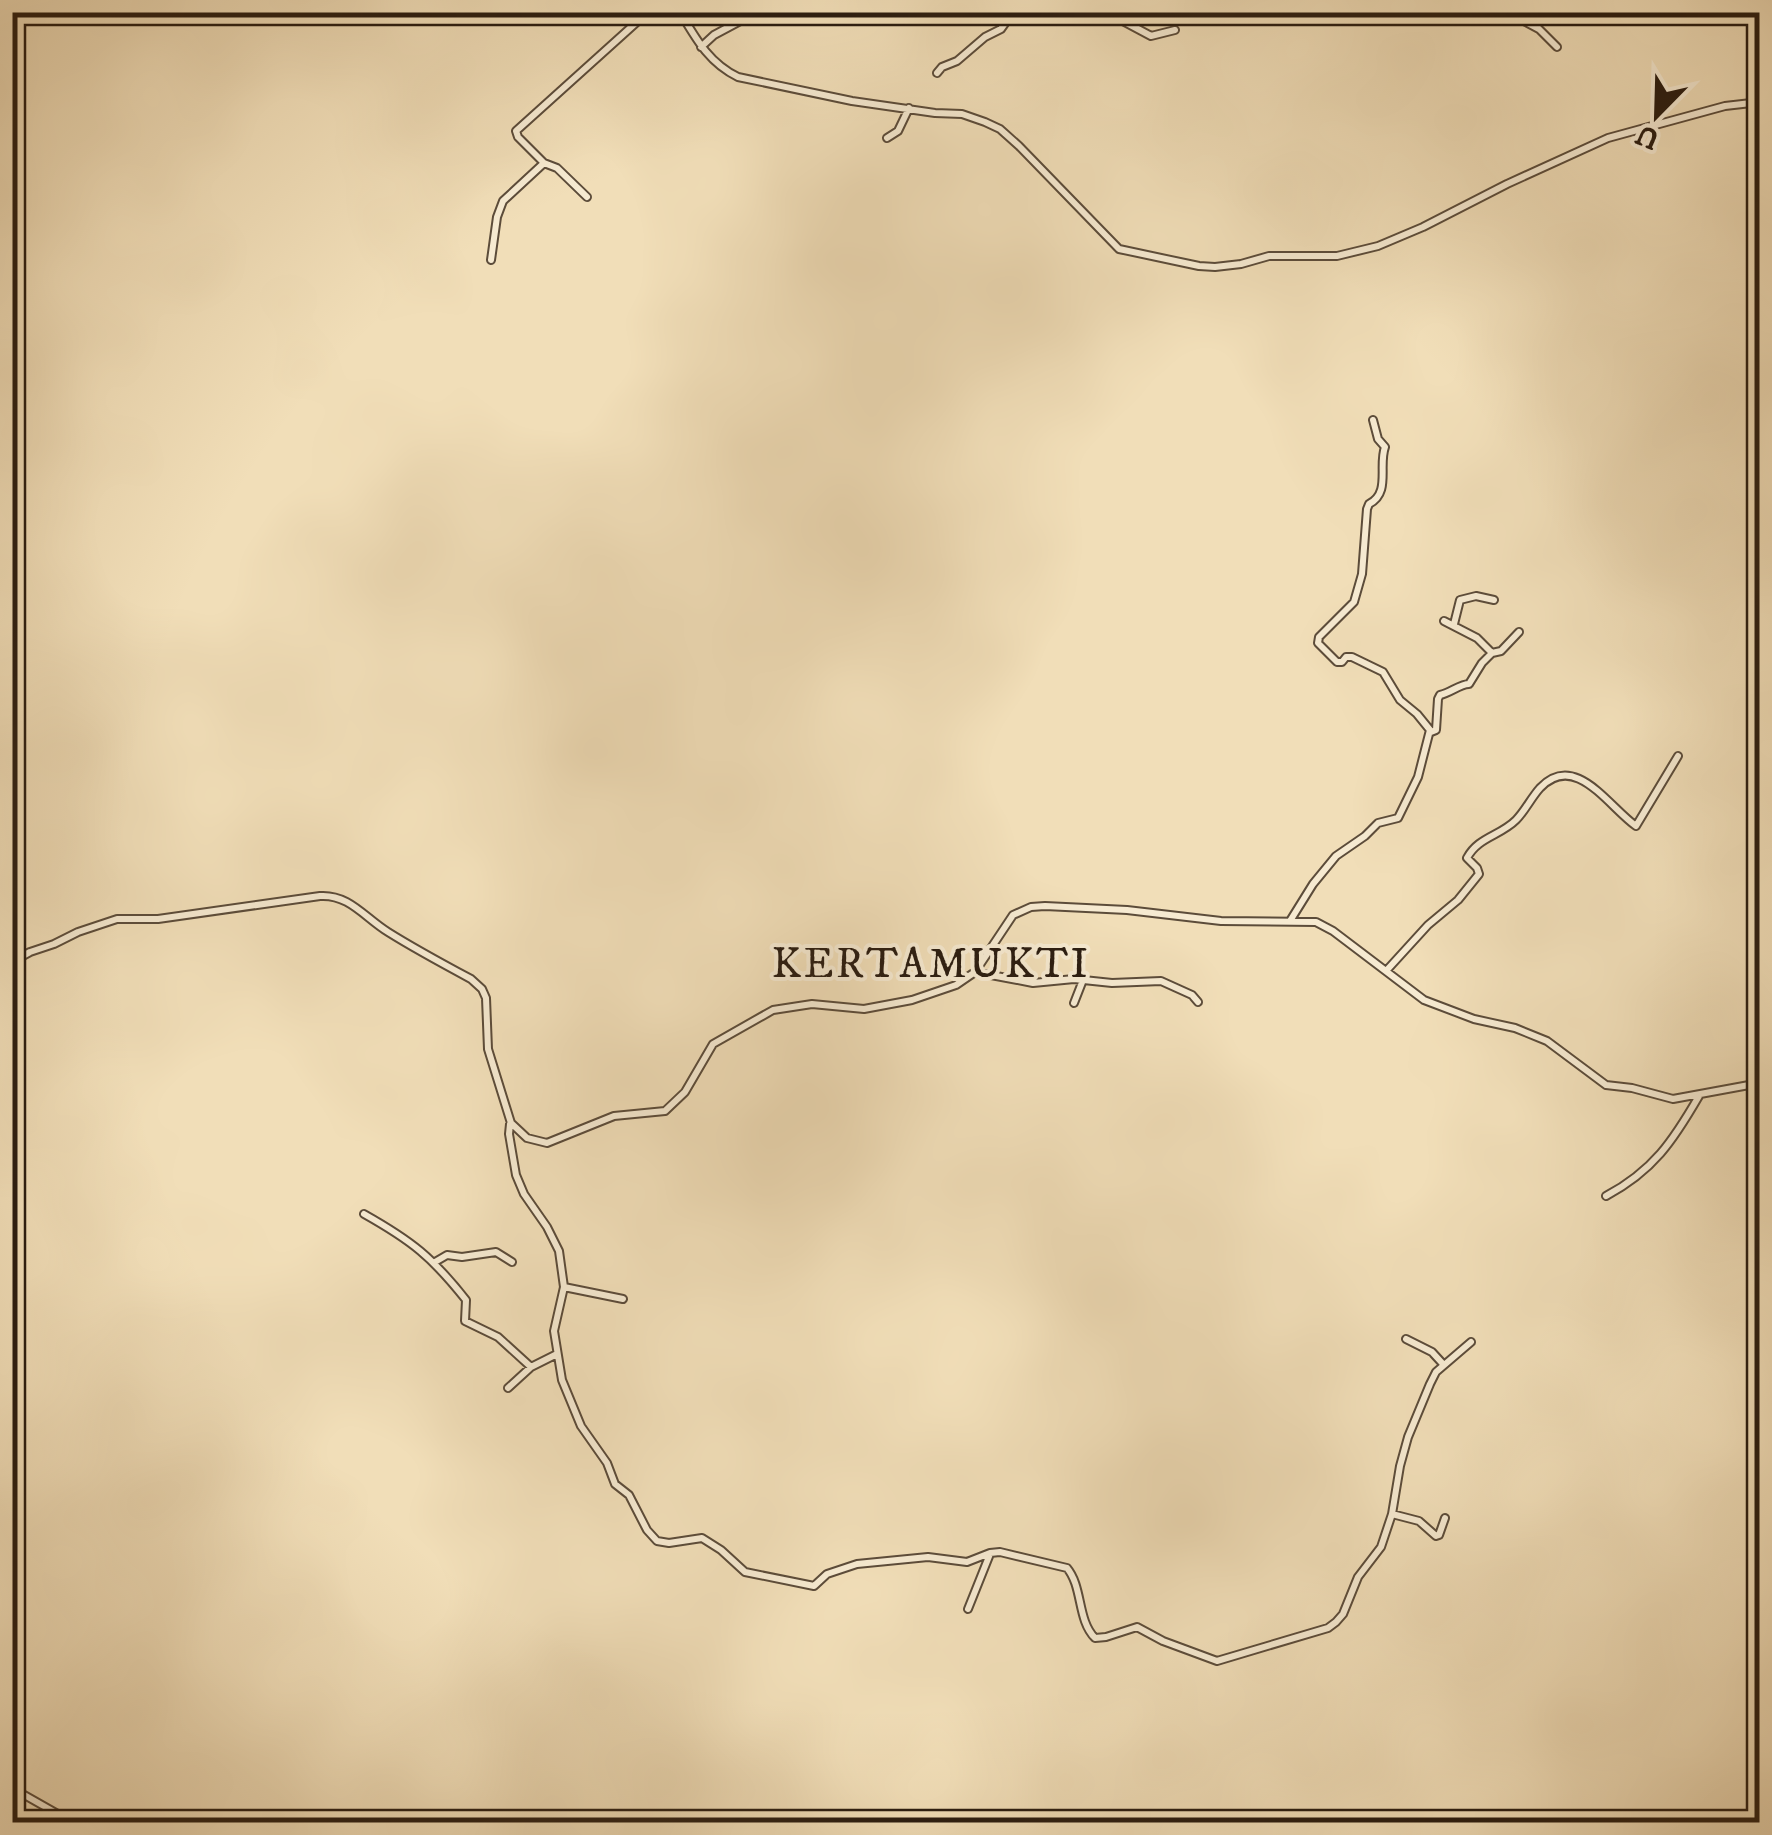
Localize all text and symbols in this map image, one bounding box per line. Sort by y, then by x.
north arrow [1607,65,1707,165]
text: U [1631,116,1665,157]
district label: KERTAMUKTI [772,939,1090,991]

